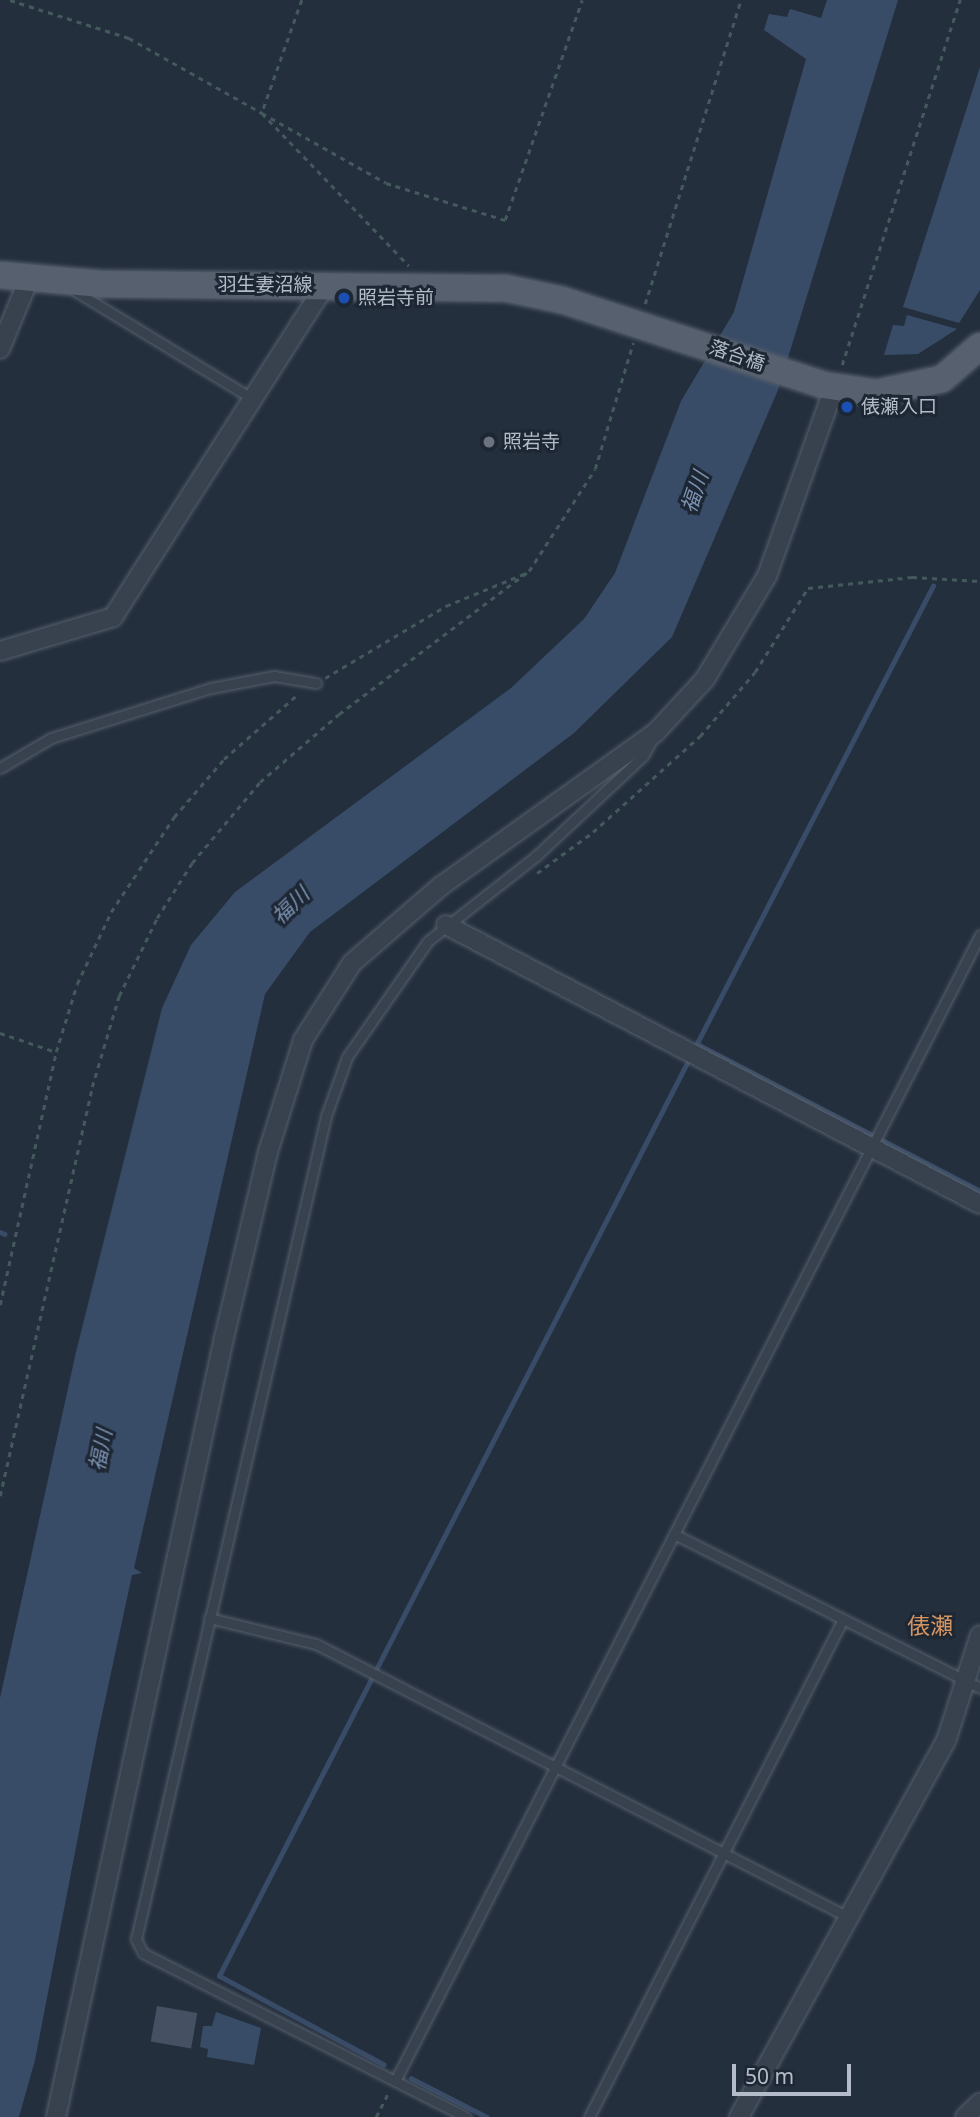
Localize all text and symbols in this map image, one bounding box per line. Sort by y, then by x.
street label: 羽生妻沼線 [218,274,312,296]
place label: 照岩寺前 [358,287,434,309]
marker: 照岩寺前 [336,290,352,306]
street label: 落合橋 [706,336,768,376]
place label: 俵瀬入口 [861,396,937,418]
marker: 俵瀬入口 [839,399,855,415]
place label: 照岩寺 [503,431,560,453]
marker: 照岩寺 [481,434,497,450]
water label: 福川 [675,468,713,516]
water label: 福川 [266,881,314,929]
water label: 福川 [84,1427,116,1473]
district label: 俵瀬 [907,1611,953,1639]
scale bar [735,2050,854,2094]
text: 50 m [745,2062,794,2090]

